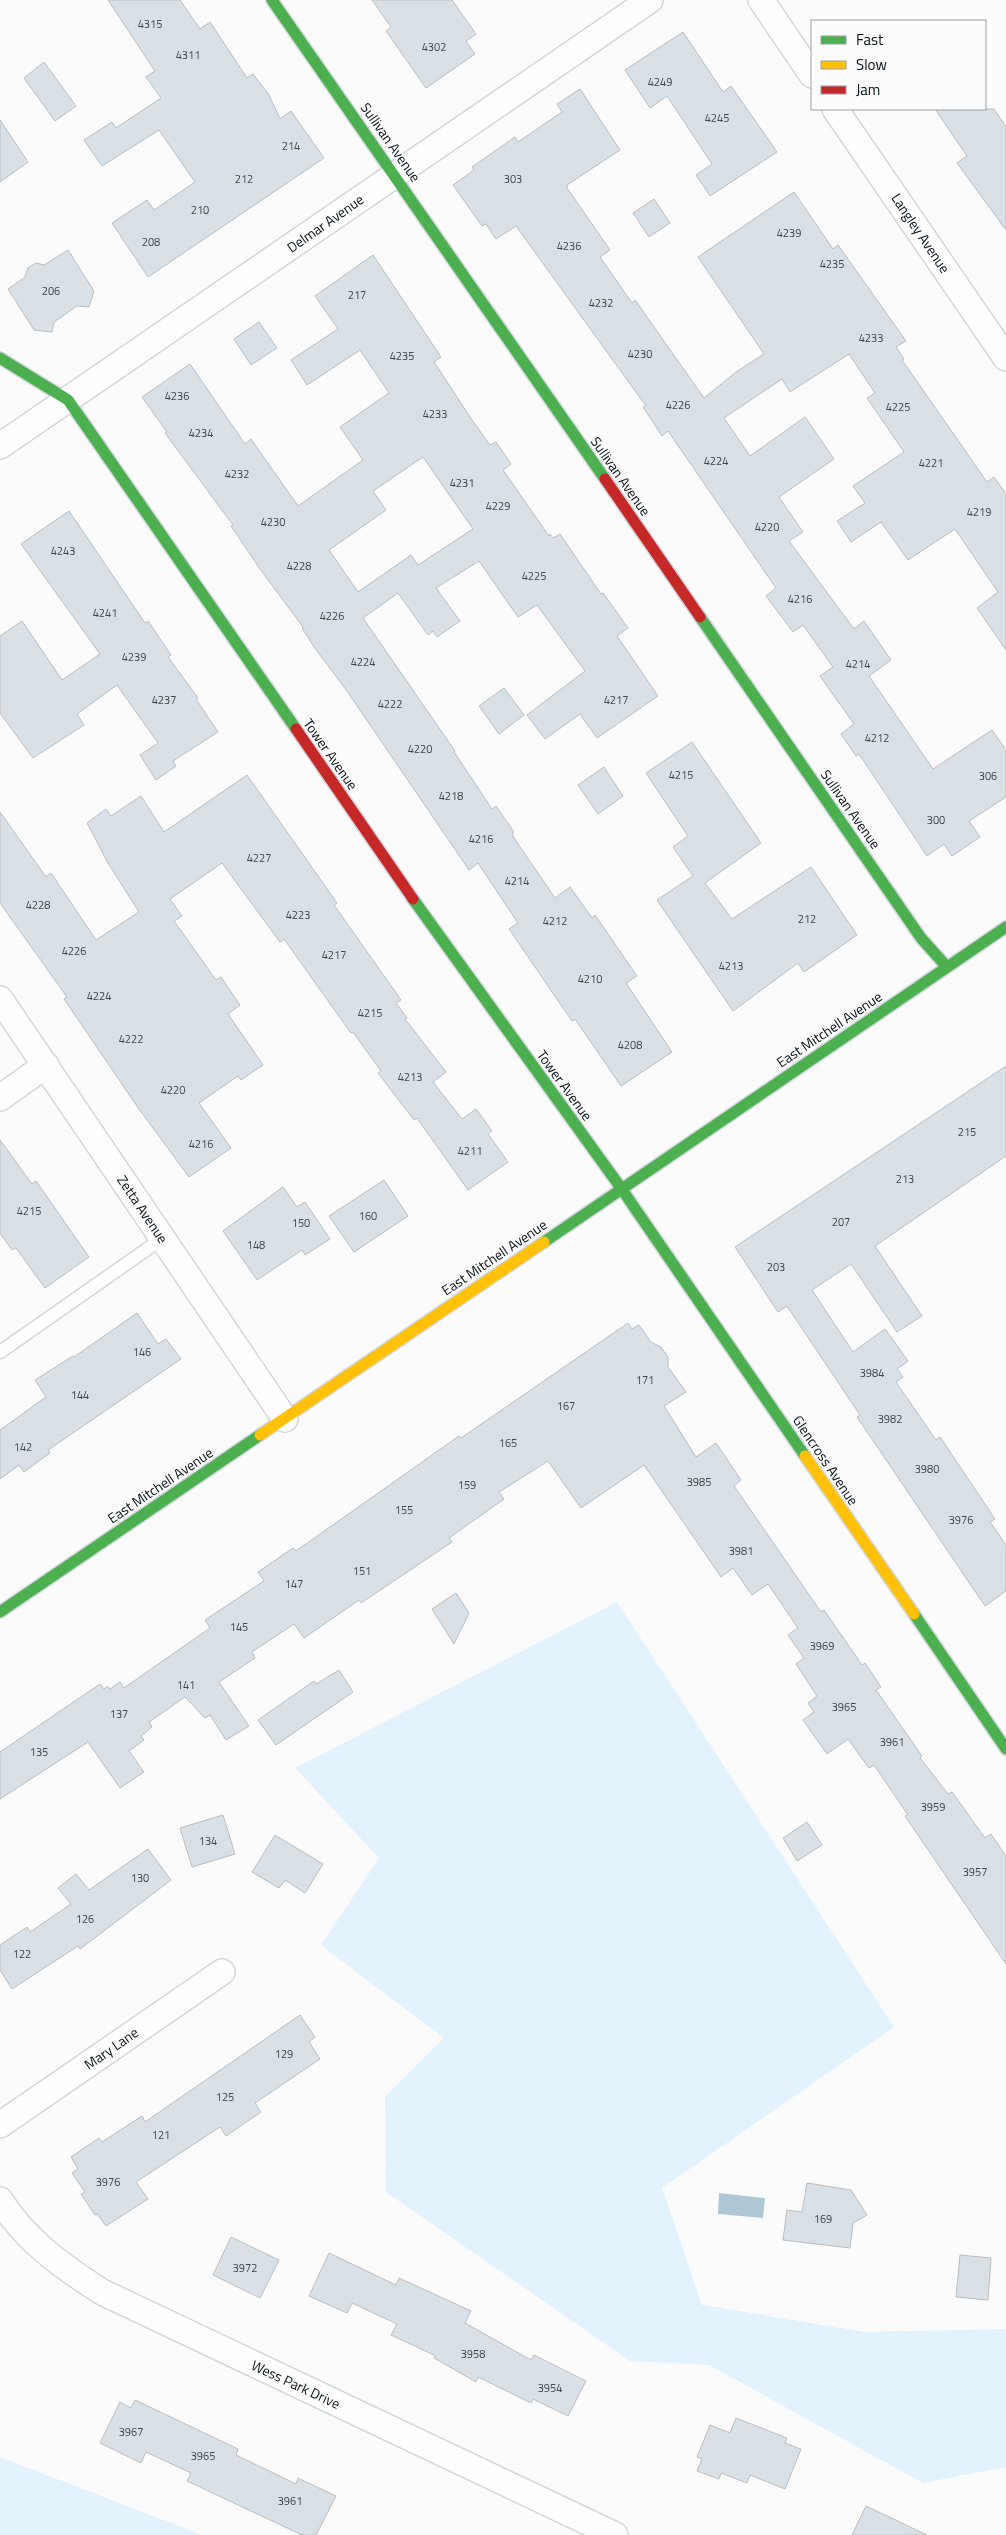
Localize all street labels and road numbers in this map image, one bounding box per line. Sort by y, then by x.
street label: Sullivan Avenue [356,98,426,186]
street label: Delmar Avenue [282,189,368,257]
street label: Langley Avenue [887,189,955,277]
street label: Sullivan Avenue [586,432,656,520]
street label: Tower Avenue [299,714,363,794]
street label: Sullivan Avenue [816,765,886,853]
street label: East Mitchell Avenue [772,986,886,1072]
street label: Tower Avenue [532,1045,598,1125]
street label: Zetta Avenue [112,1171,174,1247]
street label: East Mitchell Avenue [437,1214,551,1300]
street label: Glencross Avenue [788,1411,864,1509]
street label: East Mitchell Avenue [103,1442,217,1528]
street label: Mary Lane [80,2022,142,2074]
street label: Wess Park Drive [248,2354,344,2414]

